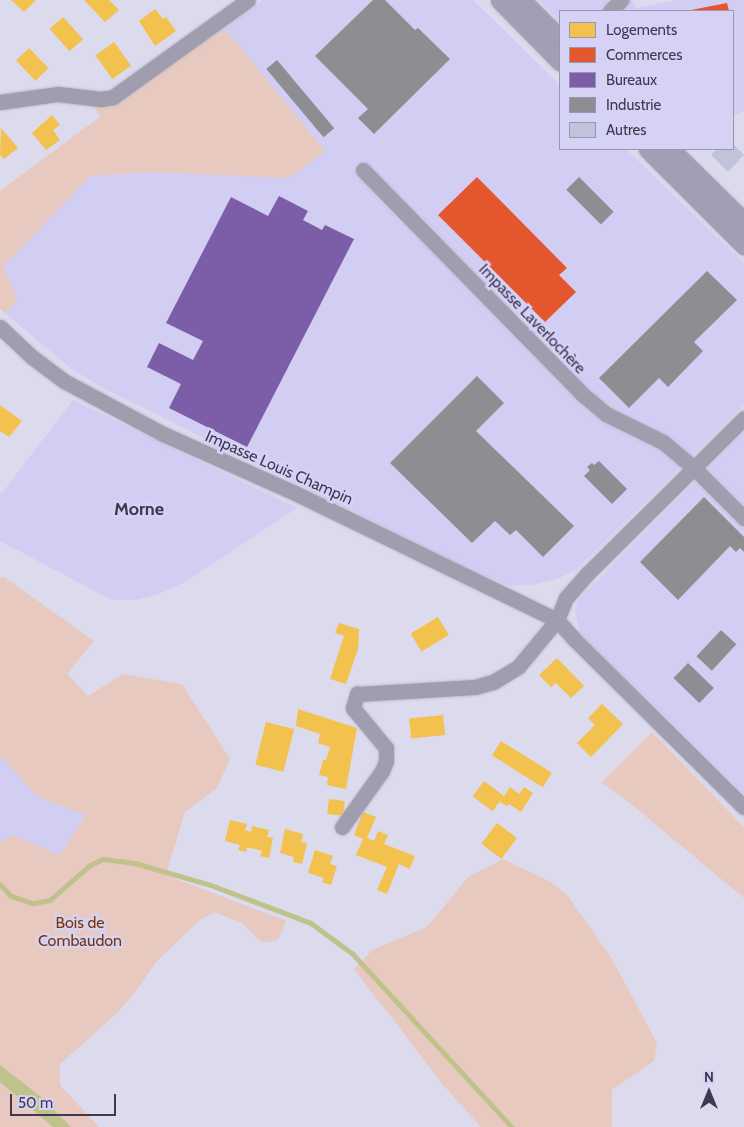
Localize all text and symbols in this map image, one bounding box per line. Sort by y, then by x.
legend [559,10,734,150]
text: Logements [606,21,677,39]
text: Commerces [606,46,682,64]
text: Bureaux [606,71,657,89]
text: Industrie [606,96,661,114]
text: Autres [606,121,646,139]
street label: Impasse Laverlochère [475,260,589,378]
street label: Impasse Louis Champin [202,427,356,509]
district label: Morne [114,498,164,520]
park label: Bois de Combaudon [38,913,122,951]
north arrow [684,1067,734,1117]
text: N [704,1068,714,1086]
scale bar [12,1084,119,1116]
text: 50 m [18,1094,53,1112]

